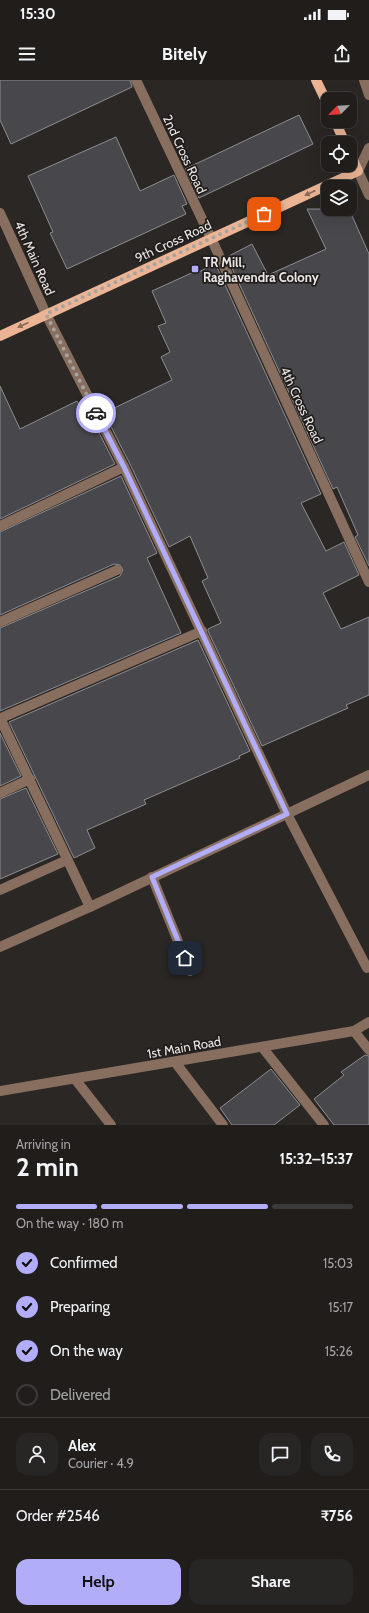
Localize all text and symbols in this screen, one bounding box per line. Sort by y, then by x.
text: 15:30 [20,5,56,23]
icon: menu [16,43,38,65]
text: Bitely [162,43,207,65]
icon: share [331,43,353,65]
north arrow [321,92,357,128]
map controls [321,92,357,216]
street label: 2nd Cross Road [160,112,210,196]
button: locate [321,136,357,172]
button: layers [321,180,357,216]
one-way arrow [304,190,315,196]
pin [247,197,281,231]
icon: bag [253,203,275,225]
street label: 9th Cross Road [132,216,214,266]
street label: 4th Main Road [11,218,59,298]
place label: TR Mill, Raghavendra Colony [203,254,319,285]
marker: TR Mill, Raghavendra Colony [190,264,200,274]
one-way arrow [18,322,29,328]
street label: 4th Cross Road [277,364,327,446]
courier [76,393,116,433]
icon: car [85,402,107,424]
pin [168,941,202,975]
icon: home [174,947,196,969]
street label: 1st Main Road [146,1033,222,1061]
text: Arriving in [16,1136,71,1152]
text: 15:32–15:37 [279,1150,353,1168]
text: 2 min [16,1151,79,1183]
text: On the way · 180 m [16,1215,124,1231]
icon: check [16,1252,38,1274]
text: Confirmed [50,1254,118,1272]
text: 15:03 [323,1255,353,1271]
icon: check [16,1296,38,1318]
text: Preparing [50,1298,110,1316]
text: 15:17 [328,1299,353,1315]
icon: check [16,1340,38,1362]
text: On the way [50,1342,123,1360]
text: 15:26 [325,1343,353,1359]
text: Delivered [50,1386,111,1404]
button: person [16,1433,58,1475]
button: chat [259,1433,301,1475]
button: phone [311,1433,353,1475]
text: Alex [68,1437,96,1455]
text: Courier · 4.9 [68,1455,134,1471]
text: Order #2546 [16,1507,100,1525]
text: ₹756 [321,1507,353,1525]
button: Help [16,1559,181,1605]
button: Share [189,1559,353,1605]

